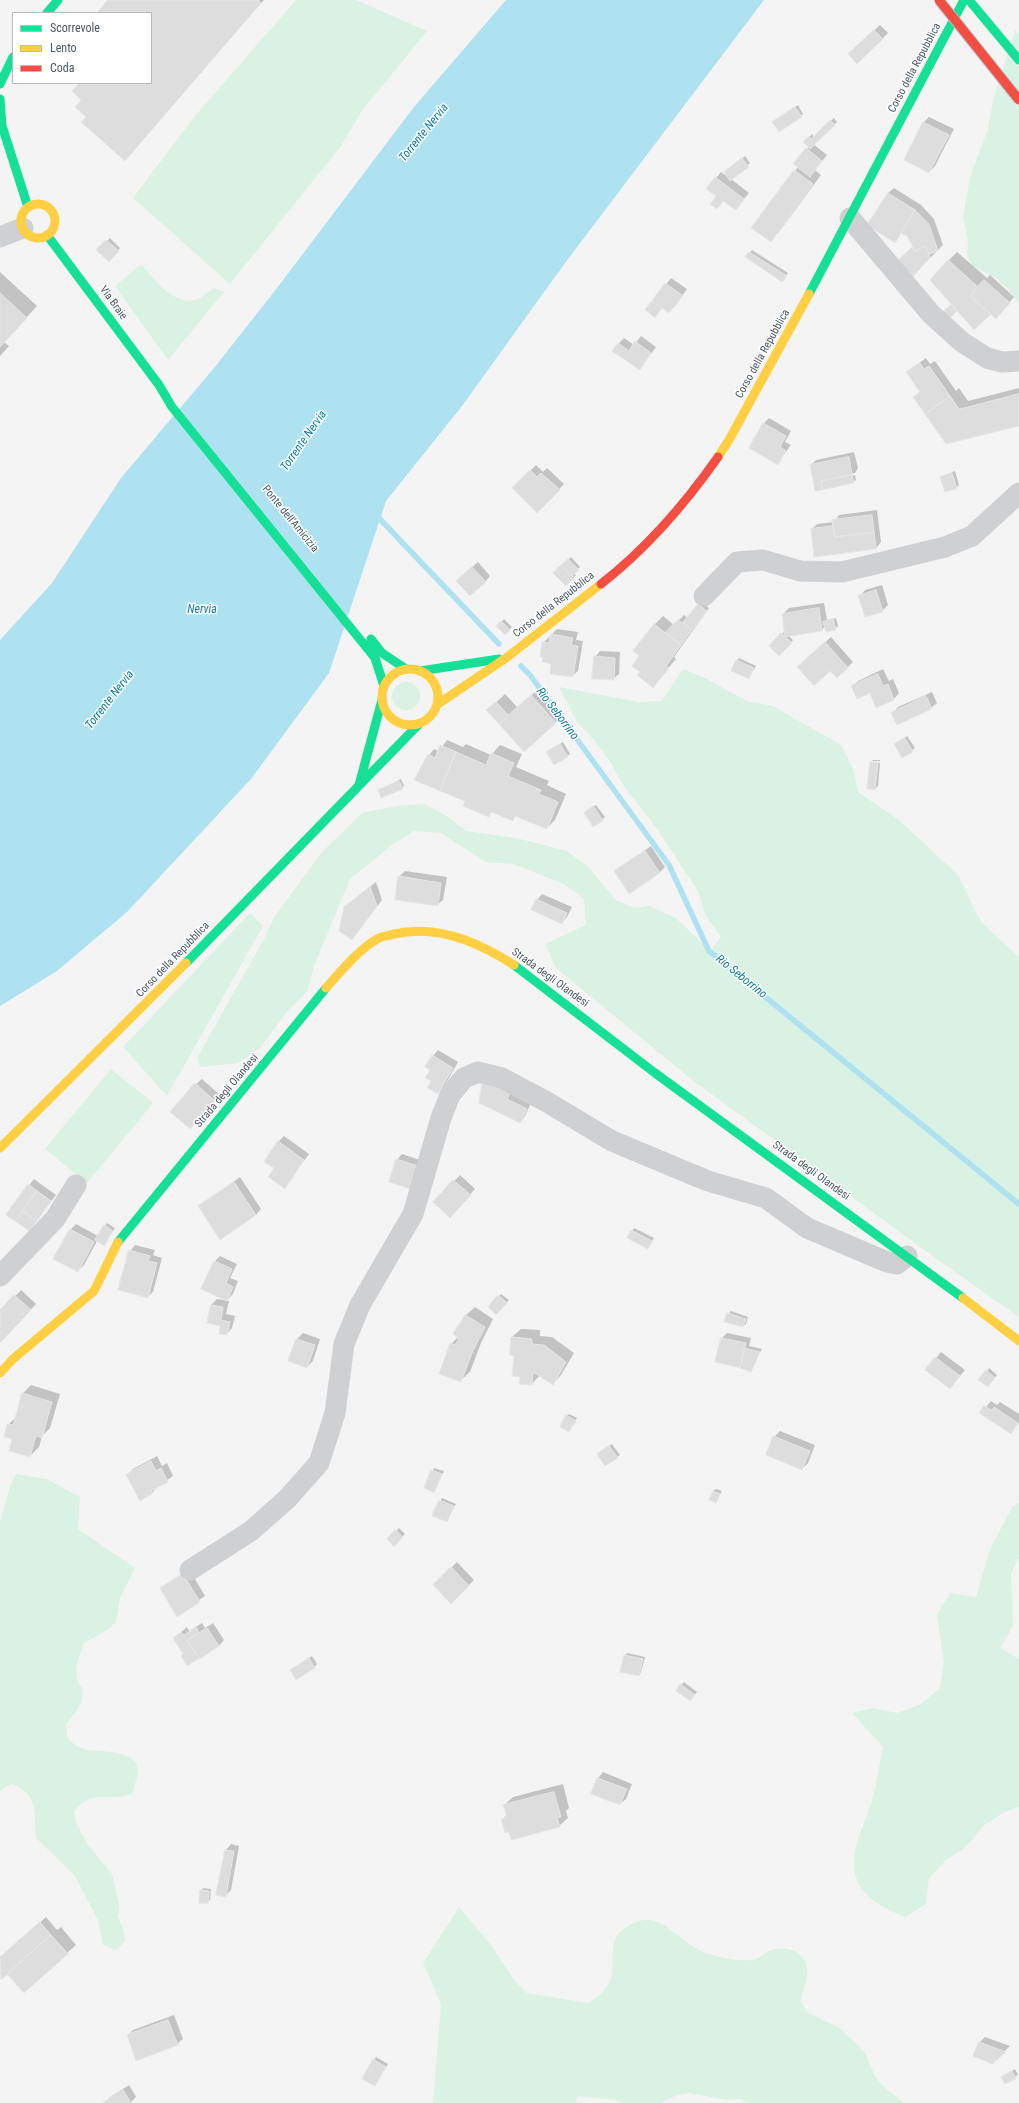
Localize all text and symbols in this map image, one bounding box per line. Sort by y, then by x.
legend [12,12,152,84]
text: Scorrevole [50,21,100,35]
street label: Corso della Repubblica [886,21,944,115]
text: Lento [50,41,77,55]
text: Coda [50,61,75,75]
water label: Torrente Nervia [396,101,452,165]
street label: Via Braie [96,284,130,322]
street label: Corso della Repubblica [733,307,793,401]
water label: Torrente Nervia [278,408,330,474]
street label: Ponte dell'Amicizia [259,483,321,555]
street label: Corso della Repubblica [511,569,597,641]
water label: Nervia [187,603,217,617]
water label: Torrente Nervia [83,668,137,732]
water label: Rio Seborrino [533,685,581,743]
street label: Corso della Repubblica [134,920,212,1000]
street label: Strada degli Olandesi [509,946,591,1010]
water label: Rio Seborrino [712,952,770,1002]
street label: Strada degli Olandesi [192,1051,262,1131]
street label: Strada degli Olandesi [770,1139,852,1203]

